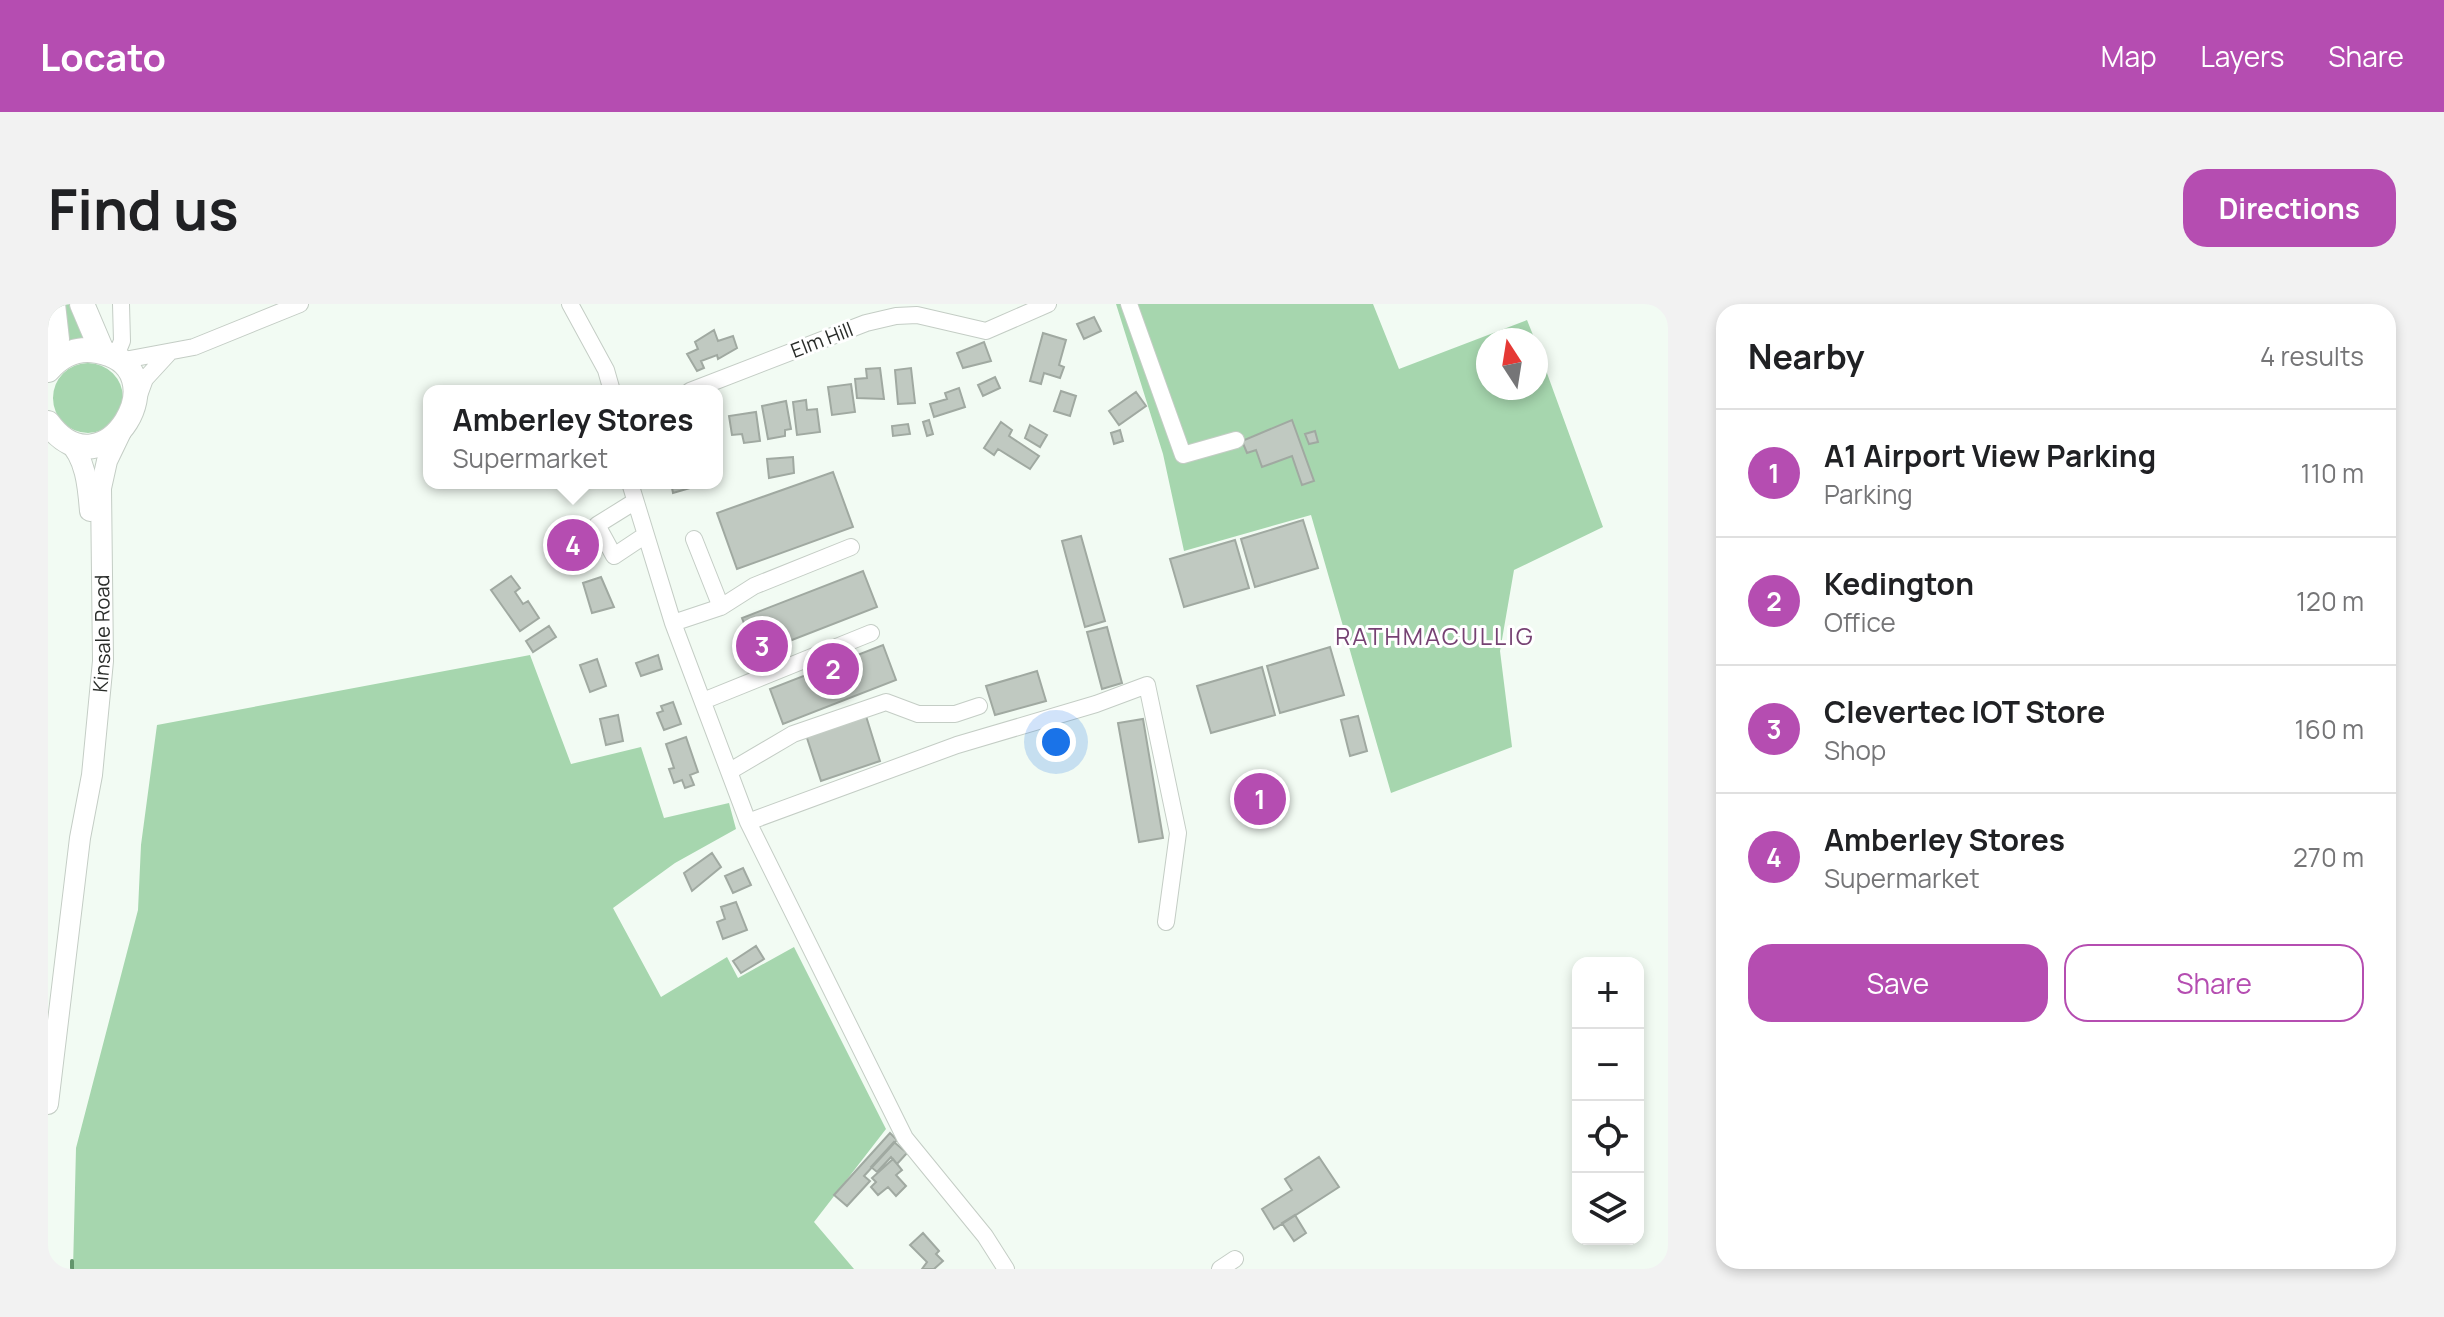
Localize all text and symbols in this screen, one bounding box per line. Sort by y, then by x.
text: Locato [40,30,166,82]
text: Map [2101,37,2157,75]
text: Layers [2201,37,2284,75]
text: Share [2328,37,2404,75]
button: Directions [2183,169,2396,247]
text: Find us [48,170,239,247]
street label: Elm Hill [787,315,857,364]
north arrow [1476,328,1548,400]
text: Nearby [1748,333,1864,379]
text: 4 results [2260,338,2364,374]
popup [423,385,723,489]
text: Amberley Stores [453,399,693,440]
text: A1 Airport View Parking [1824,435,2156,476]
text: Supermarket [453,440,608,476]
text: 1 [1768,455,1780,491]
text: 110 m [2301,455,2364,491]
text: Parking [1824,476,1913,512]
pin: 4 [547,515,599,575]
text: Kedington [1824,563,1974,604]
street label: Kinsale Road [86,574,116,694]
text: 2 [1766,583,1782,619]
text: 120 m [2296,583,2364,619]
text: Office [1824,604,1896,640]
pin: 3 [736,616,788,676]
district label: RATHMACULLIG [1335,619,1535,652]
pin: 2 [807,639,859,699]
text: Clevertec IOT Store [1824,691,2105,732]
text: 3 [1766,711,1782,747]
text: 160 m [2295,711,2364,747]
your location [1036,722,1076,762]
text: Shop [1824,732,1886,768]
pin: 1 [1234,769,1286,829]
text: Amberley Stores [1824,819,2065,860]
text: 4 [1766,839,1782,875]
text: 270 m [2293,839,2364,875]
text: Supermarket [1824,860,1980,896]
button: Save [1748,944,2048,1022]
button: Share [2064,944,2364,1022]
map controls [1572,957,1644,1245]
button: + [1572,957,1644,1029]
button: − [1572,1029,1644,1101]
button: locate [1572,1101,1644,1173]
button: layers [1572,1173,1644,1245]

